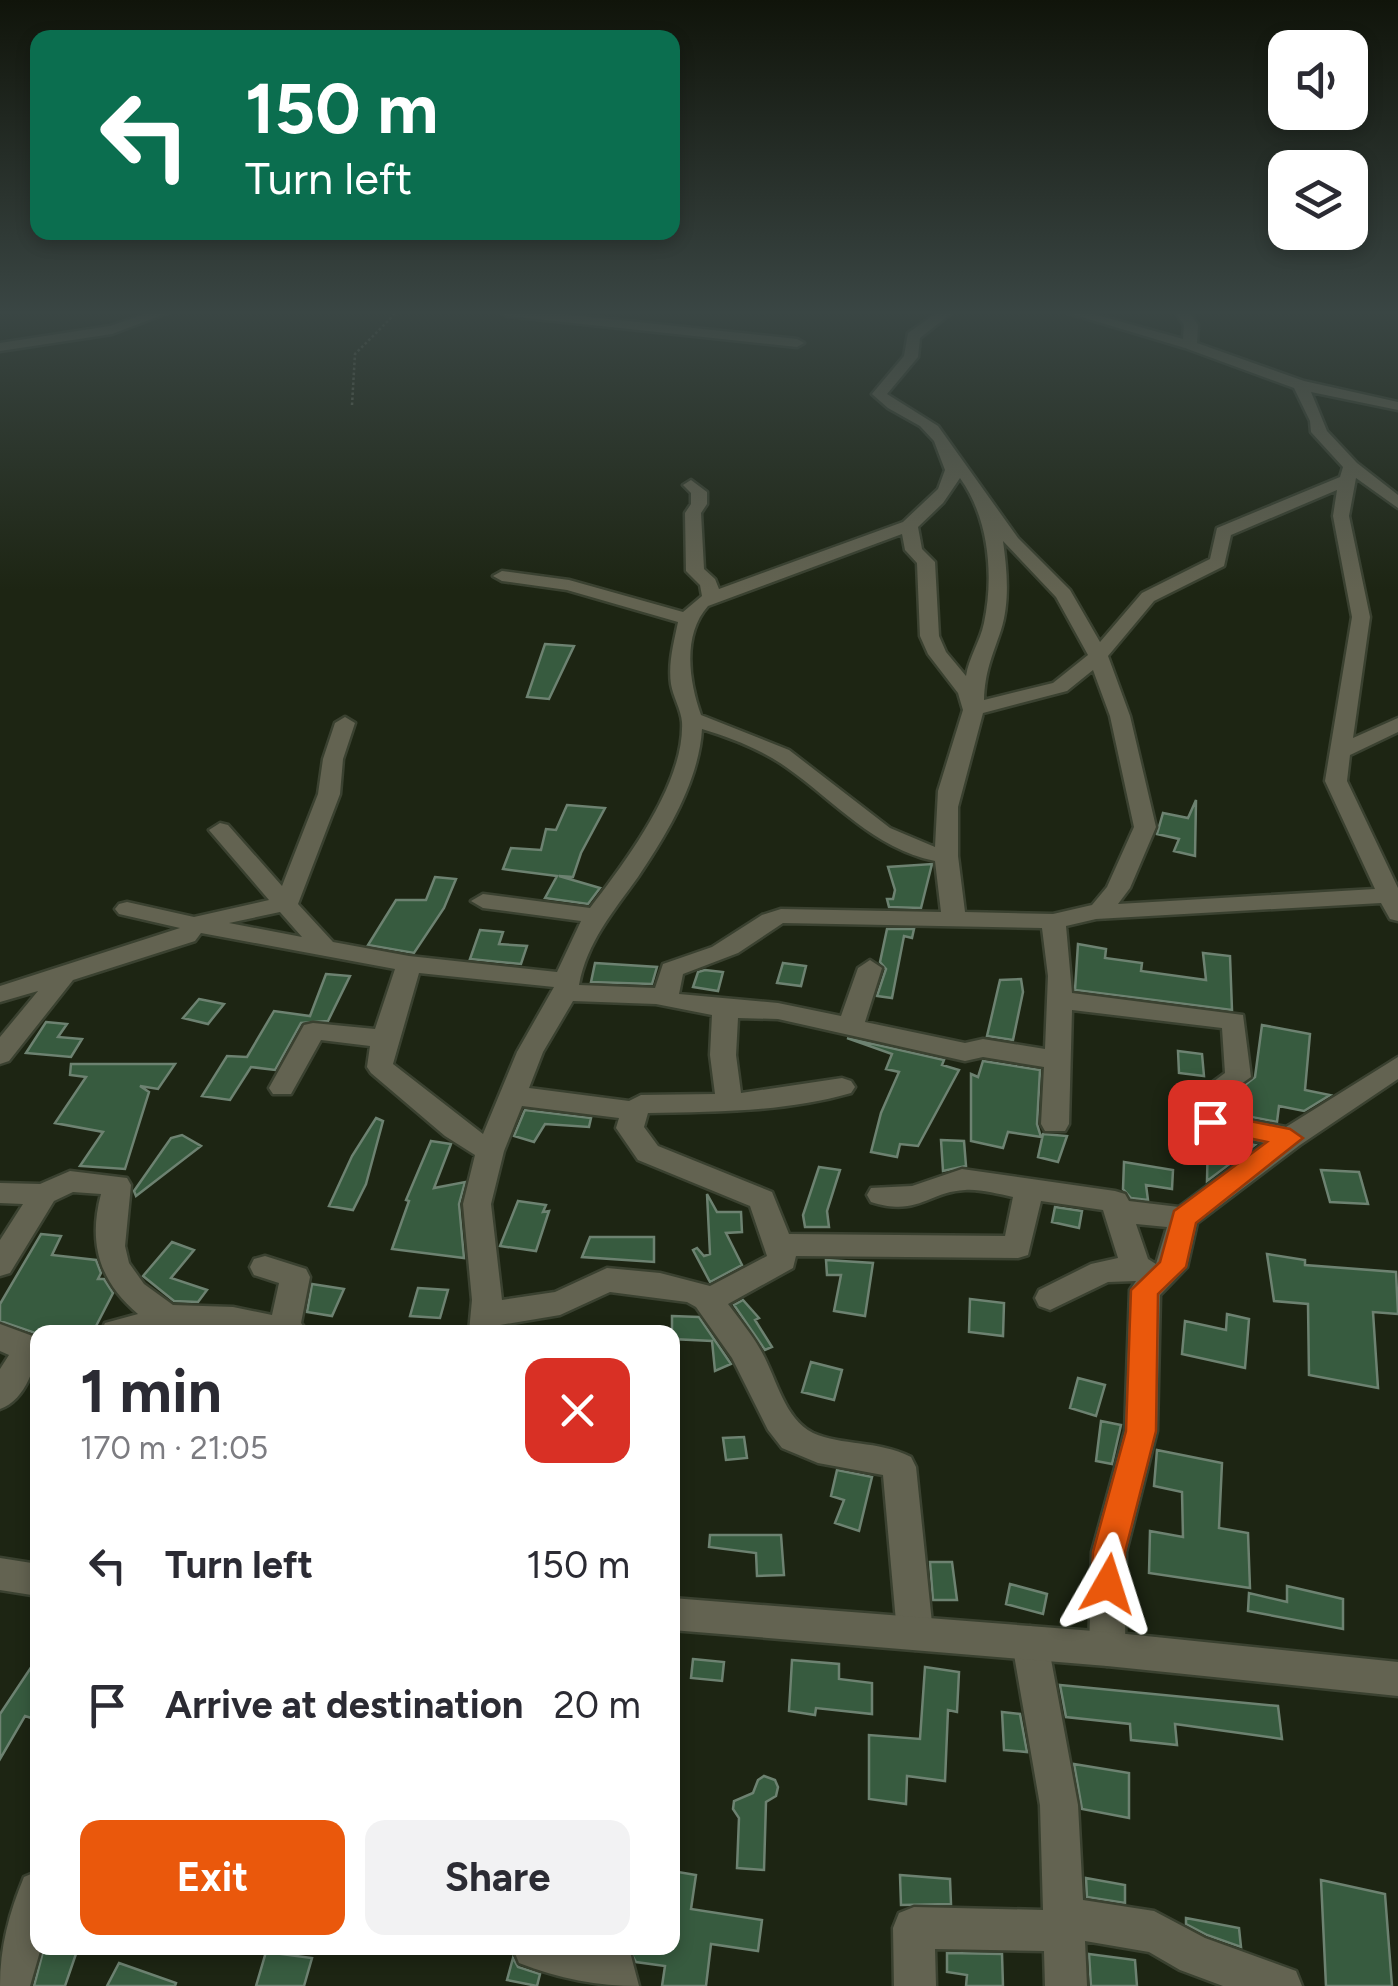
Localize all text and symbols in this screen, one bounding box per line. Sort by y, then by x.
map controls [1268,30,1368,250]
button: sound [1268,30,1368,130]
text: 150 m [245,66,438,151]
icon: left [80,70,210,200]
button: layers [1268,150,1368,250]
text: Turn left [245,151,412,205]
pin [1168,1080,1253,1165]
icon: arrive [1183,1095,1238,1150]
text: 1 min [80,1355,222,1427]
button: close [525,1358,630,1463]
text: 170 m · 21:05 [80,1429,268,1467]
position arrow [1056,1532,1160,1636]
icon: left [80,1538,135,1593]
text: Turn left [165,1542,313,1588]
text: 150 m [526,1542,630,1588]
icon: arrive [80,1678,135,1733]
text: Arrive at destination [165,1682,523,1728]
text: 20 m [553,1682,641,1728]
button: Exit [80,1820,345,1935]
button: Share [365,1820,630,1935]

